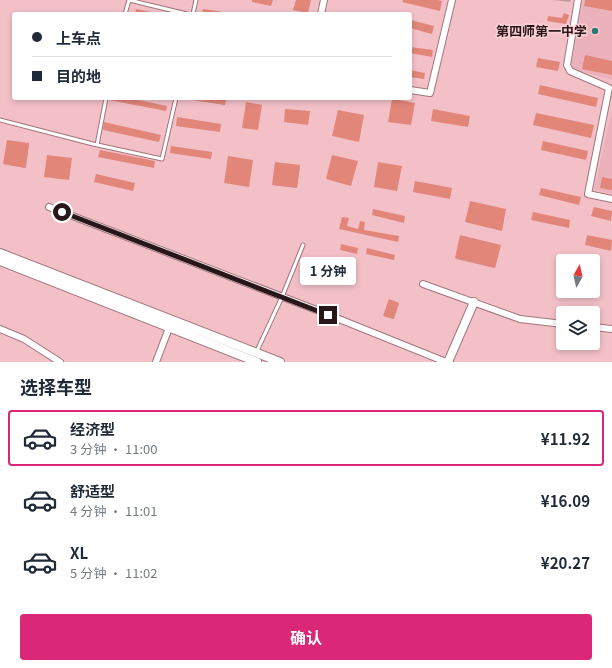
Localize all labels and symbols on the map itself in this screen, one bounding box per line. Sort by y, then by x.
place label: 第四师第一中学 [496,21,587,40]
marker: 第四师第一中学 [590,26,600,36]
route start [53,203,71,221]
north arrow [556,254,600,298]
callout: 1 分钟 [300,257,356,285]
route end [319,306,337,324]

